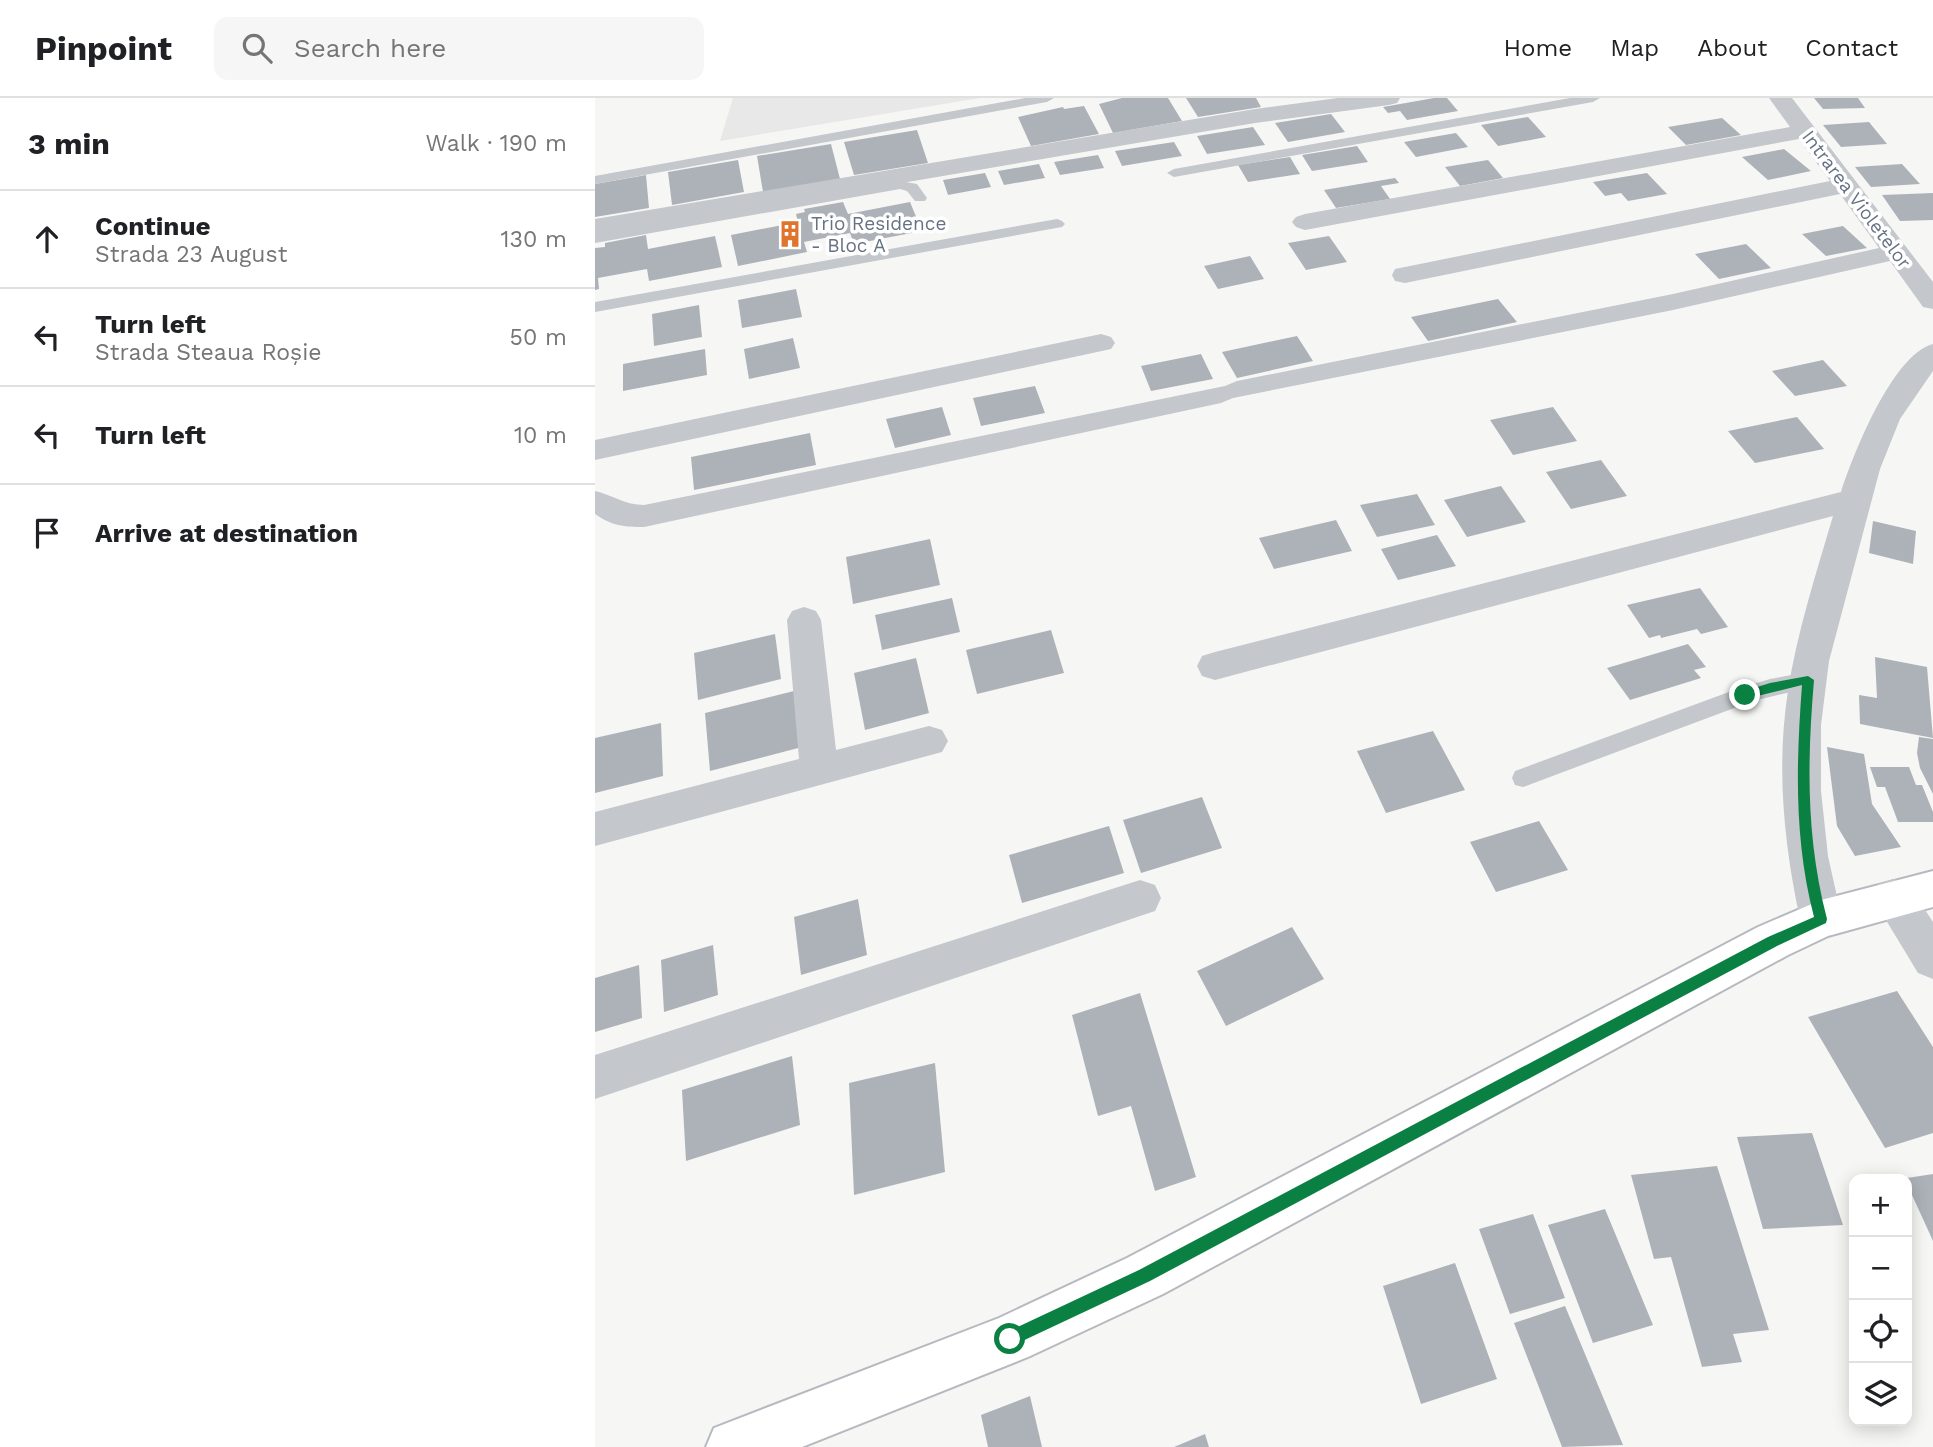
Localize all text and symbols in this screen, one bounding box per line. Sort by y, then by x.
search box [214,17,704,80]
text: Pinpoint [35,29,172,68]
icon: search [238,29,276,67]
text: Search here [294,33,446,63]
text: Home [1504,34,1572,62]
text: Map [1610,34,1659,62]
text: About [1697,34,1767,62]
text: Contact [1805,34,1898,62]
text: 3 min [28,126,110,161]
street label: Intrarea Violetelor [1797,126,1916,273]
text: Walk · 190 m [426,130,567,157]
text: Continue [95,211,211,241]
place label: Trio Residence - Bloc A [811,212,946,257]
building icon: Trio Residence - Bloc A [775,219,805,249]
icon: ahead [28,220,66,258]
text: 130 m [501,226,567,253]
text: Strada 23 August [95,241,287,268]
text: Turn left [95,309,206,339]
icon: left [28,318,66,356]
text: 50 m [510,324,567,351]
text: Strada Steaua Roșie [95,339,322,366]
icon: left [28,416,66,454]
text: Turn left [95,420,206,450]
text: 10 m [514,422,567,449]
icon: arrive [28,514,66,552]
text: Arrive at destination [95,518,358,548]
route end [1729,679,1760,710]
map controls [1849,1174,1912,1426]
button: + [1849,1174,1912,1237]
button: − [1849,1237,1912,1300]
button: locate [1849,1300,1912,1363]
route start [994,1323,1025,1354]
button: layers [1849,1363,1912,1426]

